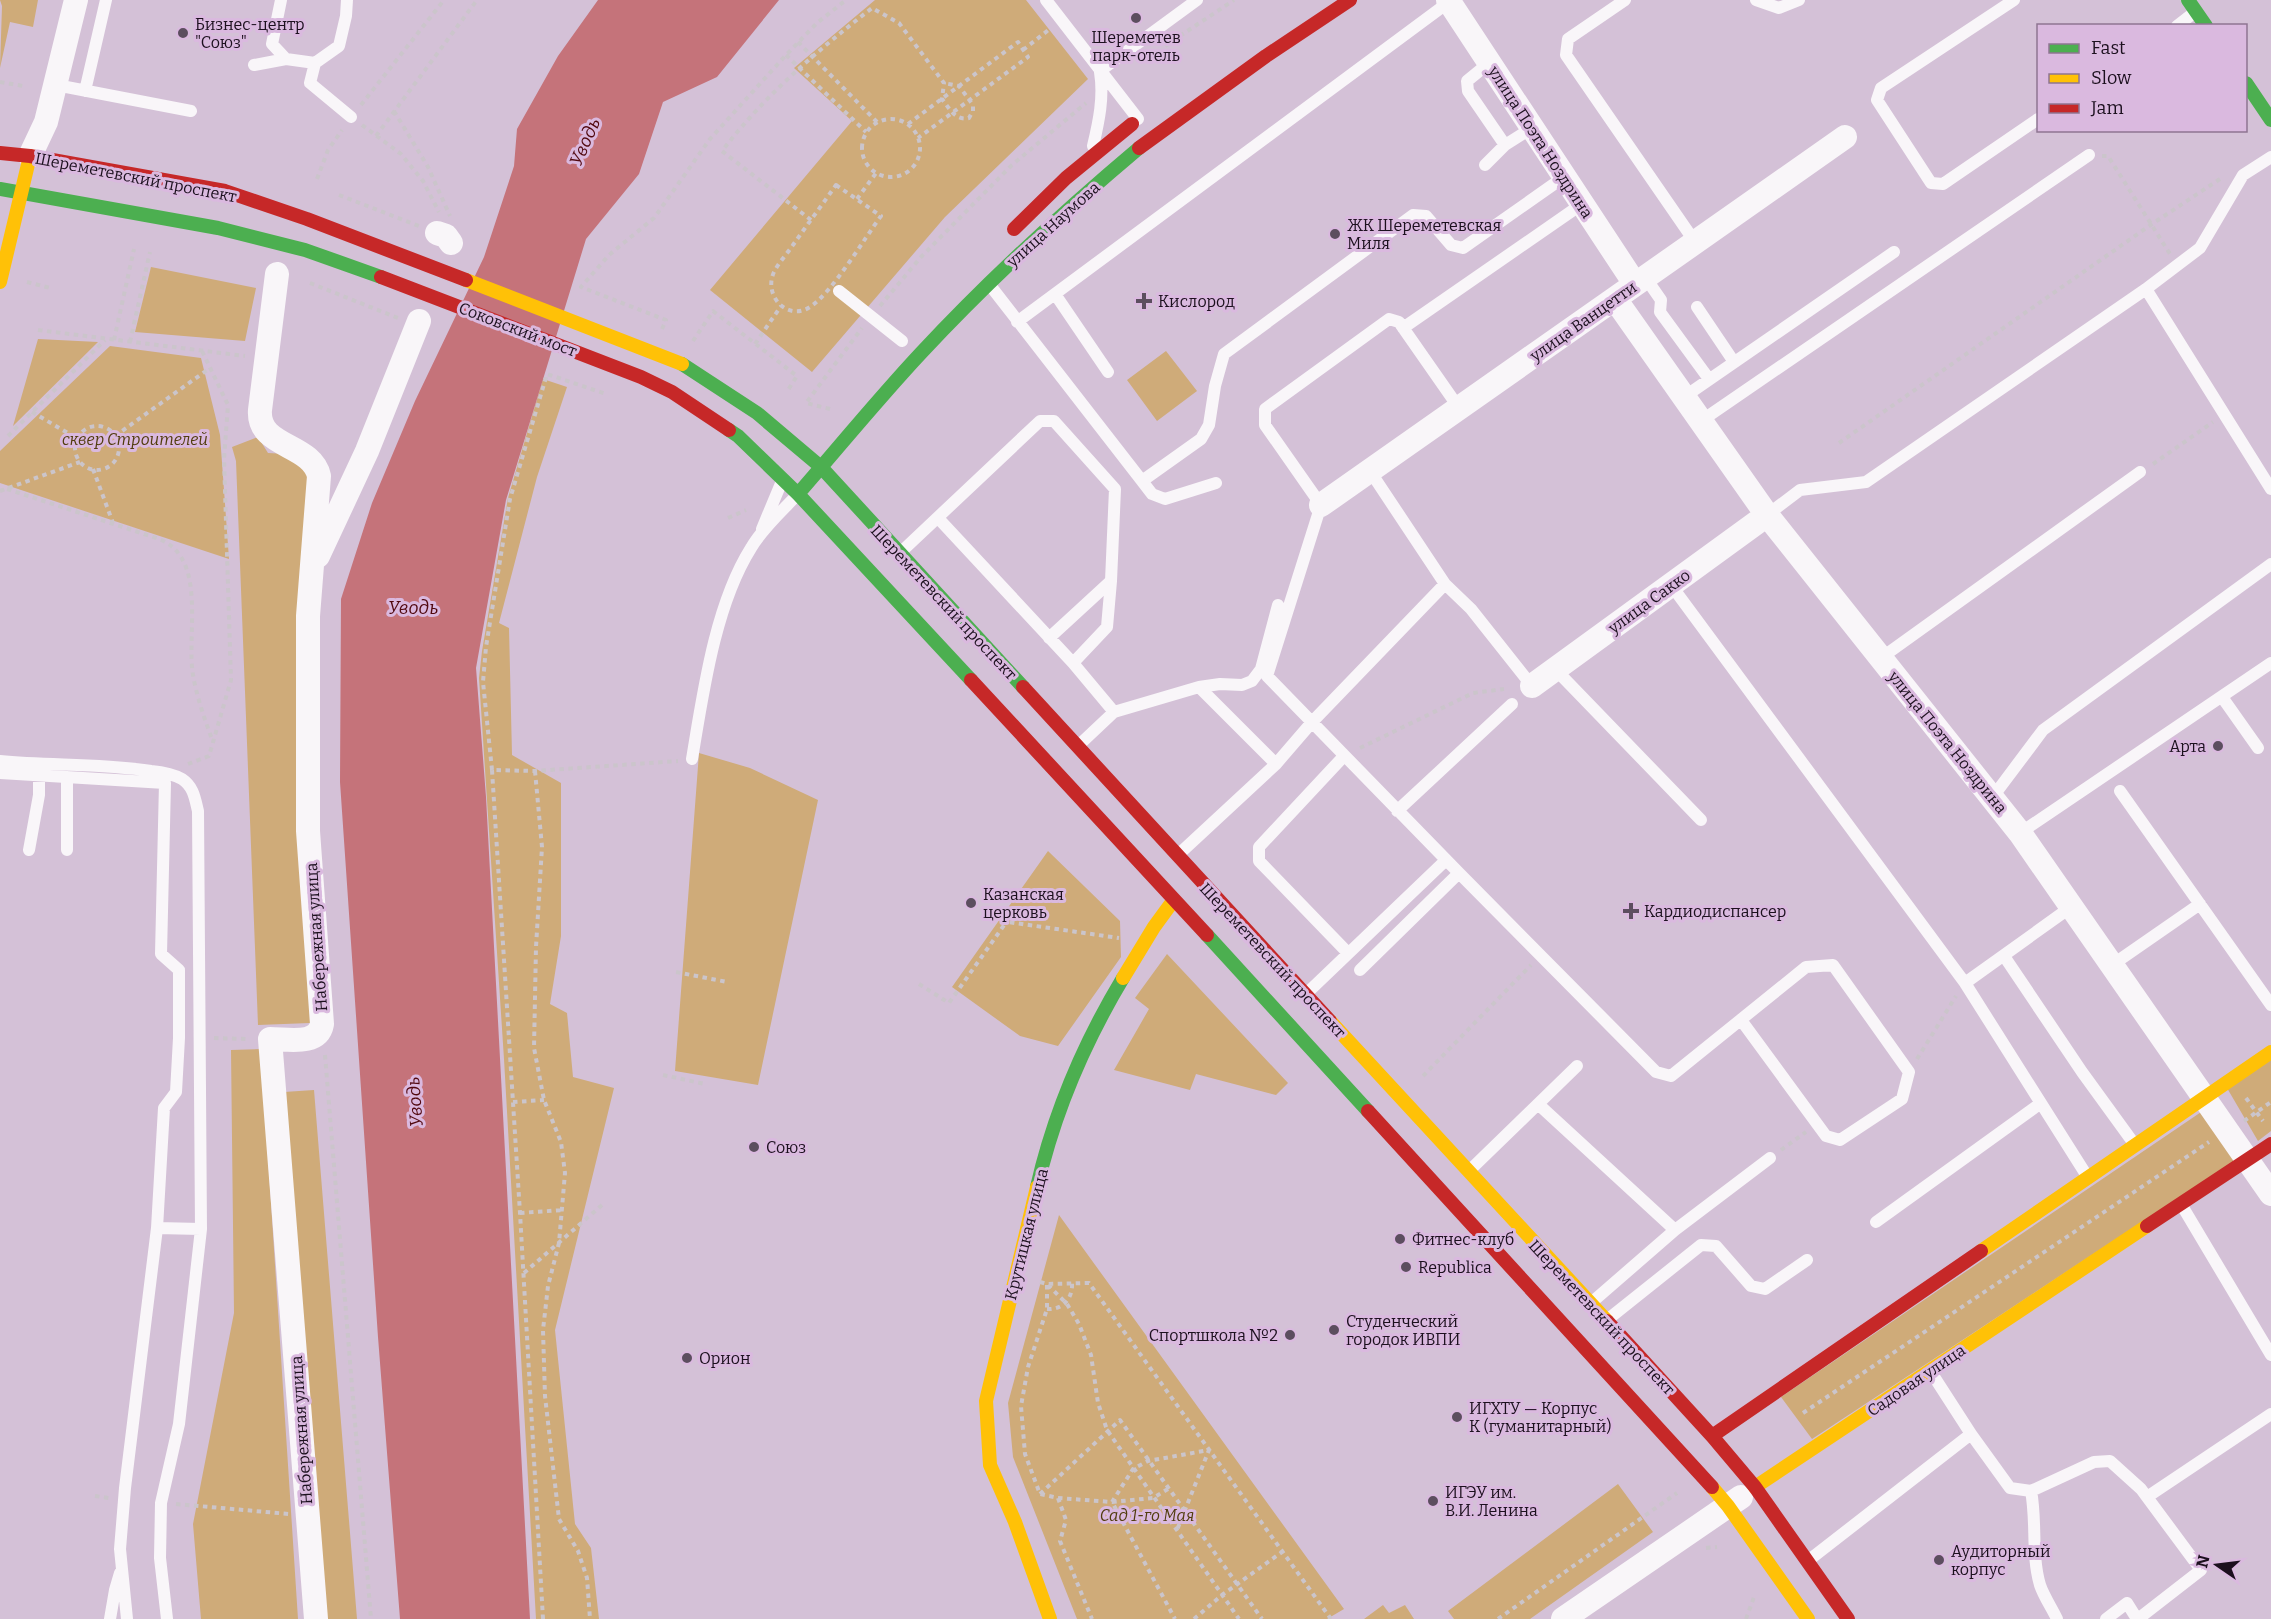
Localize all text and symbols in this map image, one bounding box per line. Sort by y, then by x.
marker: Шереметев парк-отель [1129,11,1143,25]
place label: Бизнес-центр "Союз" [195,15,305,52]
legend [2037,24,2247,132]
marker: Бизнес-центр "Союз" [176,26,190,40]
place label: Шереметев парк-отель [1091,28,1181,65]
text: Fast [2091,37,2126,59]
street label: улица Поэта Ноздрина [1484,62,1597,222]
text: Slow [2091,67,2132,89]
text: Jam [2090,97,2124,119]
water label: Уводь [565,115,605,169]
street label: Шереметевский проспект [33,149,238,206]
street label: улица Наумова [1002,178,1104,272]
place label: ЖК Шереметевская Миля [1347,216,1502,253]
marker: ЖК Шереметевская Миля [1328,227,1342,241]
street label: улица Ванцетти [1526,278,1640,366]
marker: Кислород [1135,292,1153,310]
place label: Кислород [1158,292,1235,311]
street label: Соковский мост [456,298,580,361]
park label: сквер Строителей [62,430,208,449]
street label: Шереметевский проспект [867,521,1020,684]
street label: улица Сакко [1604,565,1694,638]
water label: Уводь [388,597,438,619]
street label: улица Поэта Ноздрина [1884,667,2011,817]
place label: Арта [2169,737,2206,756]
marker: Арта [2211,739,2225,753]
street label: Набережная улица [302,862,331,1012]
street label: Шереметевский проспект [1196,879,1349,1042]
place label: Казанская церковь [983,885,1064,922]
marker: Казанская церковь [964,896,978,910]
marker: Кардиодиспансер [1622,902,1640,920]
place label: Кардиодиспансер [1644,902,1786,921]
water label: Уводь [402,1076,428,1128]
place label: Союз [766,1138,806,1157]
marker: Союз [747,1140,761,1154]
street label: Крутицкая улица [1001,1166,1052,1302]
place label: Фитнес-клуб [1412,1230,1514,1249]
marker: Фитнес-клуб [1393,1232,1407,1246]
street label: Шереметевский проспект [1525,1236,1678,1399]
place label: Republica [1418,1258,1492,1277]
marker: Republica [1399,1260,1413,1274]
place label: Студенческий городок ИВПИ [1346,1312,1460,1349]
marker: Студенческий городок ИВПИ [1327,1323,1341,1337]
place label: Спортшкола №2 [1149,1326,1278,1345]
marker: Спортшкола №2 [1283,1328,1297,1342]
street label: Садовая улица [1864,1340,1969,1420]
place label: Орион [699,1349,751,1368]
marker: Орион [680,1351,694,1365]
street label: Набережная улица [287,1355,316,1505]
place label: ИГХТУ — Корпус К (гуманитарный) [1469,1399,1611,1436]
marker: ИГХТУ — Корпус К (гуманитарный) [1450,1410,1464,1424]
place label: ИГЭУ им. В.И. Ленина [1445,1483,1538,1520]
marker: ИГЭУ им. В.И. Ленина [1426,1494,1440,1508]
park label: Сад 1-го Мая [1100,1506,1194,1525]
north arrow [2187,1535,2247,1595]
place label: Аудиторный корпус [1951,1542,2051,1579]
marker: Аудиторный корпус [1932,1553,1946,1567]
text: N [2192,1553,2214,1570]

